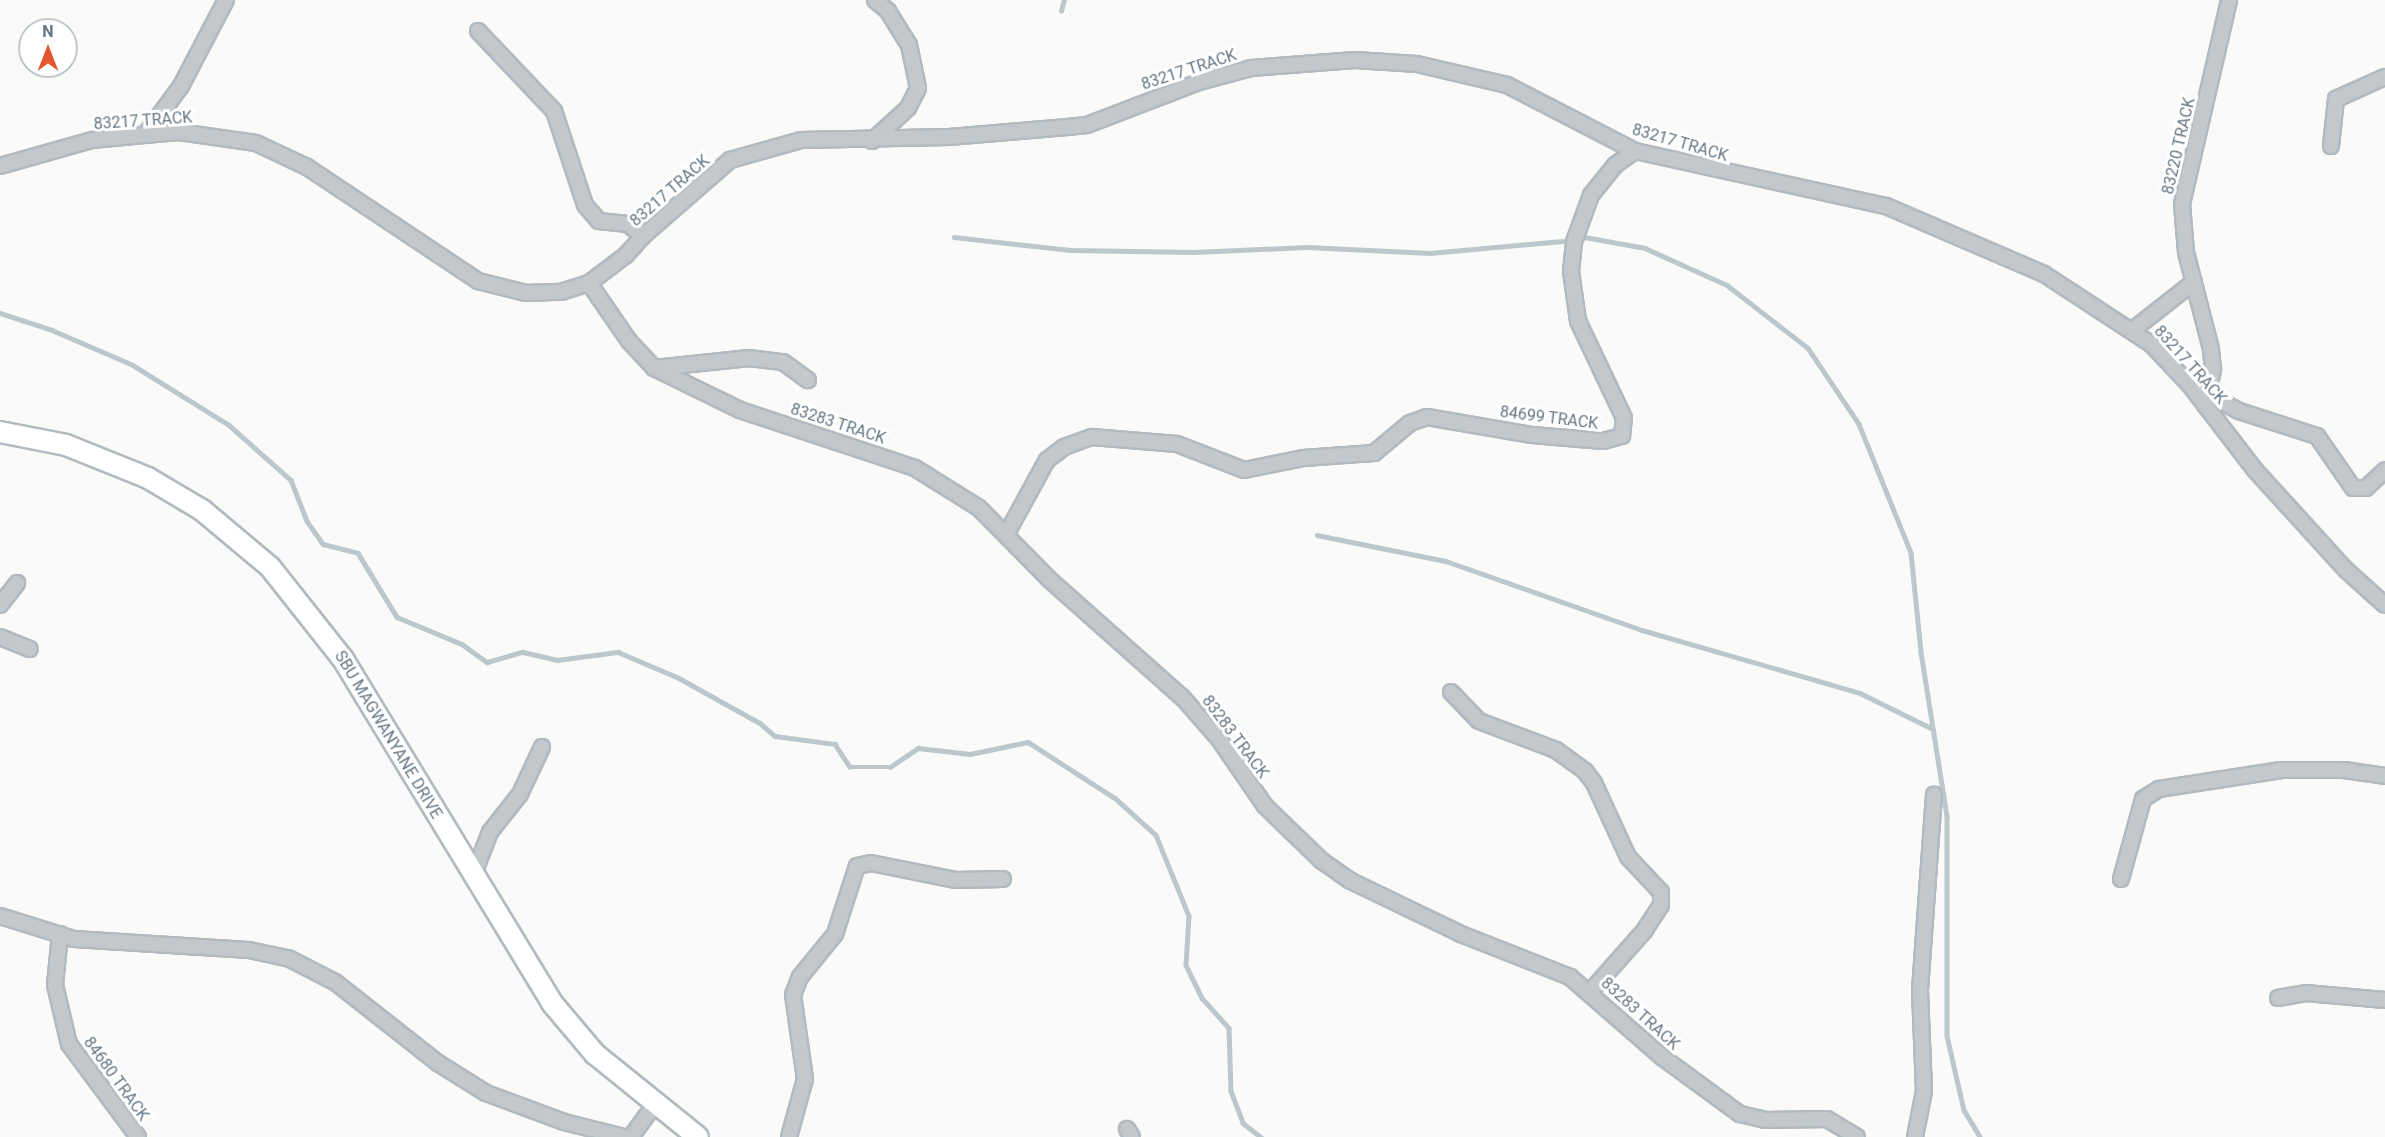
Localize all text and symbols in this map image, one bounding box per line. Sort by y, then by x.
north arrow [18,18,78,78]
text: N [42,22,54,41]
street label: 83217 TRACK [1139,46,1239,94]
street label: 83220 TRACK [2158,96,2200,196]
street label: 83217 TRACK [93,108,193,134]
street label: 83217 TRACK [1630,120,1730,166]
street label: 83217 TRACK [626,151,714,231]
street label: 83217 TRACK [2150,322,2230,408]
street label: 83283 TRACK [788,400,888,448]
street label: 84699 TRACK [1499,402,1599,434]
street label: SBU MAGWANYANE DRIVE [330,648,446,822]
street label: 83283 TRACK [1198,692,1272,782]
street label: 83283 TRACK [1597,974,1683,1054]
street label: 84680 TRACK [79,1033,153,1125]

